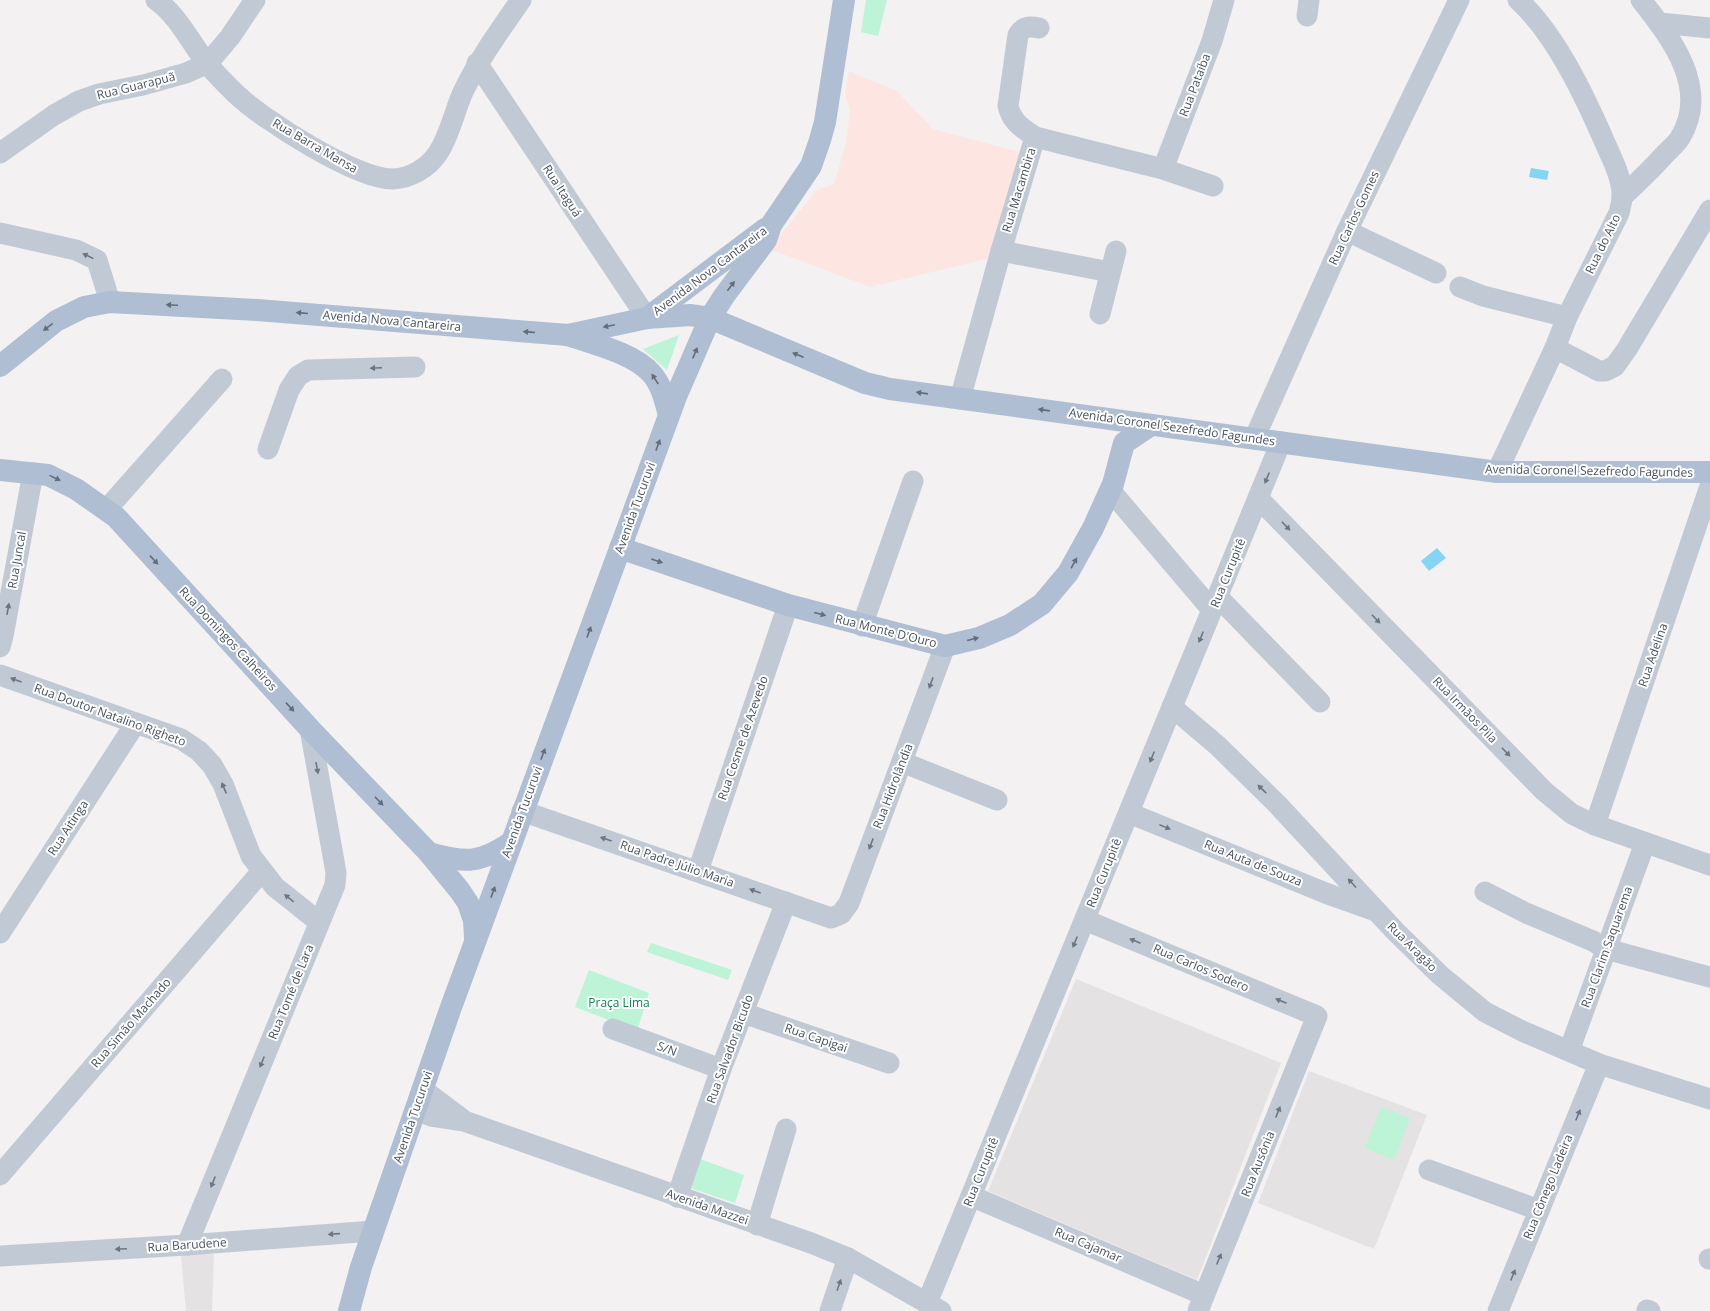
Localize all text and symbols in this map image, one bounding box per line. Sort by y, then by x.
street label: Rua Pataíba [1175,51,1214,119]
street label: Rua Guarapuã [95,68,177,103]
street label: Rua Barra Mansa [270,114,361,177]
street label: Rua Macambira [998,146,1039,234]
street label: Rua Itaguá [539,161,586,220]
street label: Rua Carlos Gomes [1324,168,1383,268]
street label: Rua do Alto [1581,211,1624,276]
street label: Avenida Nova Cantareira [649,222,770,319]
one-way arrow [83,253,94,259]
one-way arrow [727,280,735,291]
one-way arrow [165,302,178,308]
street label: Avenida Nova Cantareira [322,306,462,335]
one-way arrow [296,310,308,317]
one-way arrow [43,323,54,332]
one-way arrow [602,324,615,330]
one-way arrow [523,328,535,335]
one-way arrow [692,348,698,359]
one-way arrow [792,351,804,357]
one-way arrow [369,365,382,371]
one-way arrow [651,374,659,384]
one-way arrow [916,390,928,396]
street label: Avenida Coronel Sezefredo Fagundes [1068,404,1276,449]
one-way arrow [1038,407,1050,413]
one-way arrow [655,439,661,451]
street label: Avenida Tucuruvi [610,460,659,556]
street label: Avenida Coronel Sezefredo Fagundes [1485,460,1693,481]
one-way arrow [1263,472,1269,484]
one-way arrow [49,475,60,482]
one-way arrow [1281,521,1291,531]
street label: Rua Juncal [3,530,30,590]
street label: Rua Curupitê [1206,535,1249,610]
one-way arrow [150,555,159,565]
one-way arrow [1071,557,1077,569]
one-way arrow [651,558,663,564]
street label: Rua Domingos Calheiros [176,583,281,695]
one-way arrow [6,603,12,615]
street label: Rua Monte D'Ouro [834,610,939,651]
one-way arrow [814,611,826,617]
one-way arrow [1372,614,1381,624]
street label: Rua Adelina [1634,621,1671,689]
one-way arrow [586,625,592,637]
one-way arrow [1198,631,1204,643]
one-way arrow [967,636,979,642]
street label: Rua Cosme de Azevedo [713,673,772,802]
street label: Rua Irmãos Pìla [1429,673,1502,747]
one-way arrow [9,677,21,683]
one-way arrow [928,677,934,689]
street label: Rua Doutor Natalino Righeto [32,679,188,750]
one-way arrow [285,702,295,712]
street label: Rua Hidrolândia [868,741,917,831]
one-way arrow [541,747,547,759]
one-way arrow [1501,747,1511,757]
one-way arrow [1148,752,1154,764]
one-way arrow [315,761,321,774]
street label: Avenida Tucuruvi [497,764,546,860]
one-way arrow [221,781,227,793]
one-way arrow [1257,784,1267,794]
one-way arrow [375,796,384,806]
street label: Rua Aitinga [43,797,92,859]
one-way arrow [1160,825,1172,831]
street label: Rua Curupitê [1082,835,1125,910]
street label: Rua Auta de Souza [1202,835,1305,890]
one-way arrow [599,836,611,842]
street label: Rua Padre Júlio Maria [618,836,736,891]
one-way arrow [867,838,873,850]
one-way arrow [1347,878,1356,888]
street label: Rua Clarim Saquarema [1577,884,1636,1010]
one-way arrow [490,886,496,898]
one-way arrow [748,888,760,894]
one-way arrow [283,893,294,902]
street label: Rua Aragão [1384,918,1441,975]
one-way arrow [1072,937,1078,949]
one-way arrow [1130,938,1141,944]
street label: Rua Carlos Sodero [1151,940,1252,995]
street label: Rua Tomé de Lara [264,942,317,1042]
street label: Rua Simão Machado [87,974,174,1071]
street label: Rua Salvador Bicudo [702,992,757,1106]
park label: Praça Lima [588,994,650,1011]
one-way arrow [1275,998,1287,1004]
street label: Rua Capigai [782,1019,850,1056]
street label: S/N [655,1037,680,1060]
one-way arrow [258,1056,264,1068]
street label: Avenida Tucuruvi [389,1069,436,1165]
one-way arrow [1276,1106,1282,1118]
one-way arrow [1575,1109,1581,1121]
street label: Rua Ausônia [1237,1128,1278,1199]
street label: Rua Cônego Ladeira [1519,1132,1576,1242]
street label: Rua Curupitê [959,1134,1002,1209]
one-way arrow [209,1177,215,1189]
street label: Avenida Mazzei [664,1184,751,1229]
street label: Rua Cajamar [1052,1223,1124,1266]
one-way arrow [328,1230,340,1237]
street label: Rua Barudene [147,1233,227,1256]
one-way arrow [115,1245,127,1252]
one-way arrow [1217,1252,1223,1264]
one-way arrow [1510,1268,1516,1280]
one-way arrow [836,1278,842,1290]

